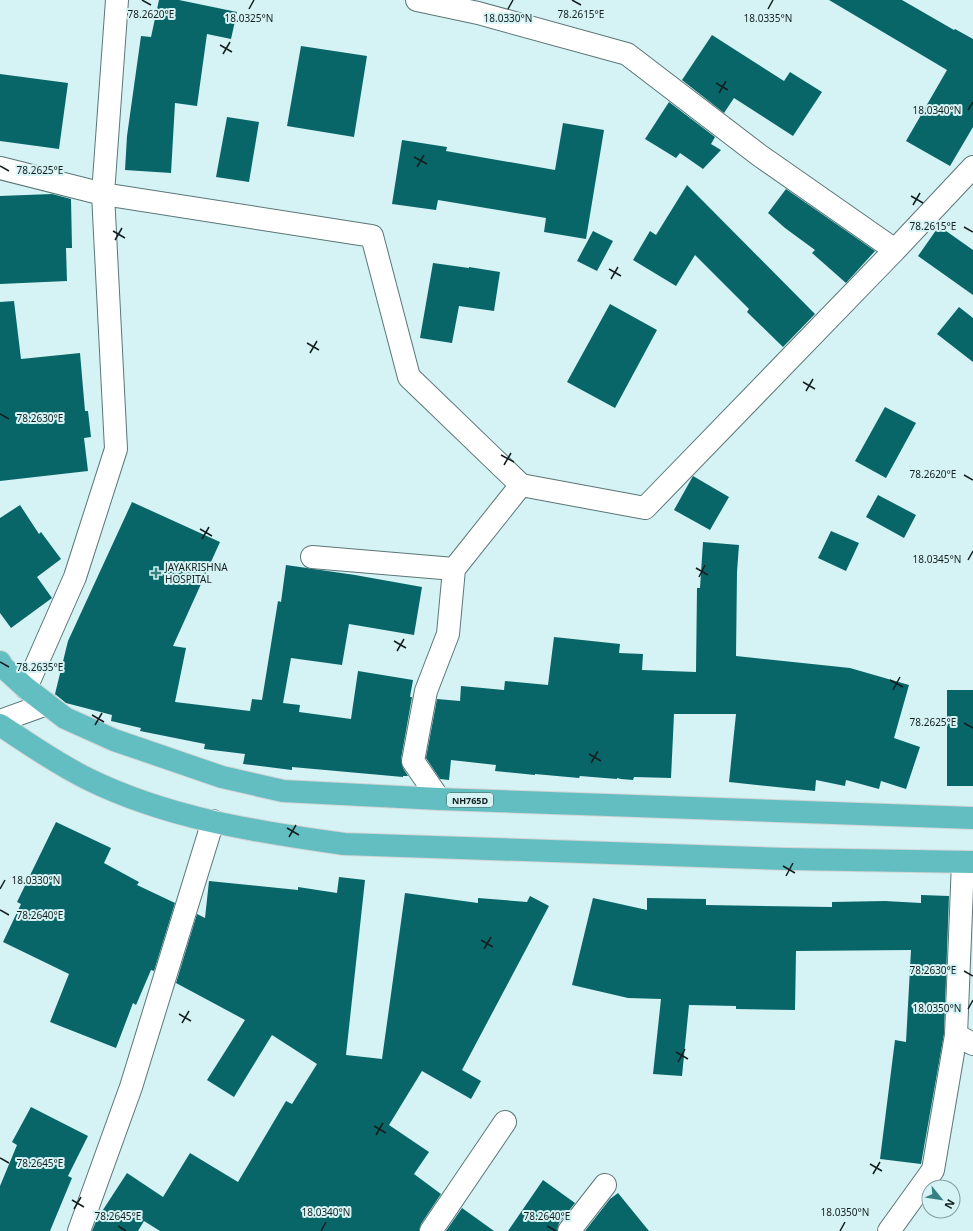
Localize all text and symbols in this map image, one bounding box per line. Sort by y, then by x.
text: 78.2620°E [128,7,174,21]
text: 78.2615°E [558,7,604,21]
text: 18.0325°N [225,11,273,25]
text: 18.0330°N [484,11,532,25]
text: 18.0335°N [744,11,792,25]
text: 18.0340°N [913,103,961,117]
text: 78.2625°E [17,163,63,177]
text: 78.2615°E [910,219,956,233]
text: 78.2630°E [17,411,63,425]
text: 78.2620°E [910,467,956,481]
text: 18.0345°N [913,552,961,566]
place label: JAYAKRISHNA HOSPITAL [164,560,228,586]
marker: JAYAKRISHNA HOSPITAL [150,567,162,579]
text: 78.2635°E [17,660,63,674]
text: 78.2625°E [910,715,956,729]
road number: NH765D [447,793,493,807]
text: 18.0330°N [12,873,60,887]
text: 78.2640°E [17,908,63,922]
text: 78.2630°E [910,963,956,977]
text: 18.0350°N [913,1001,961,1015]
text: 78.2645°E [17,1156,63,1170]
north arrow [921,1179,961,1219]
text: N [941,1197,959,1212]
text: 18.0340°N [302,1205,350,1219]
text: 18.0350°N [821,1205,869,1219]
text: 78.2645°E [95,1209,141,1223]
text: 78.2640°E [524,1209,570,1223]

